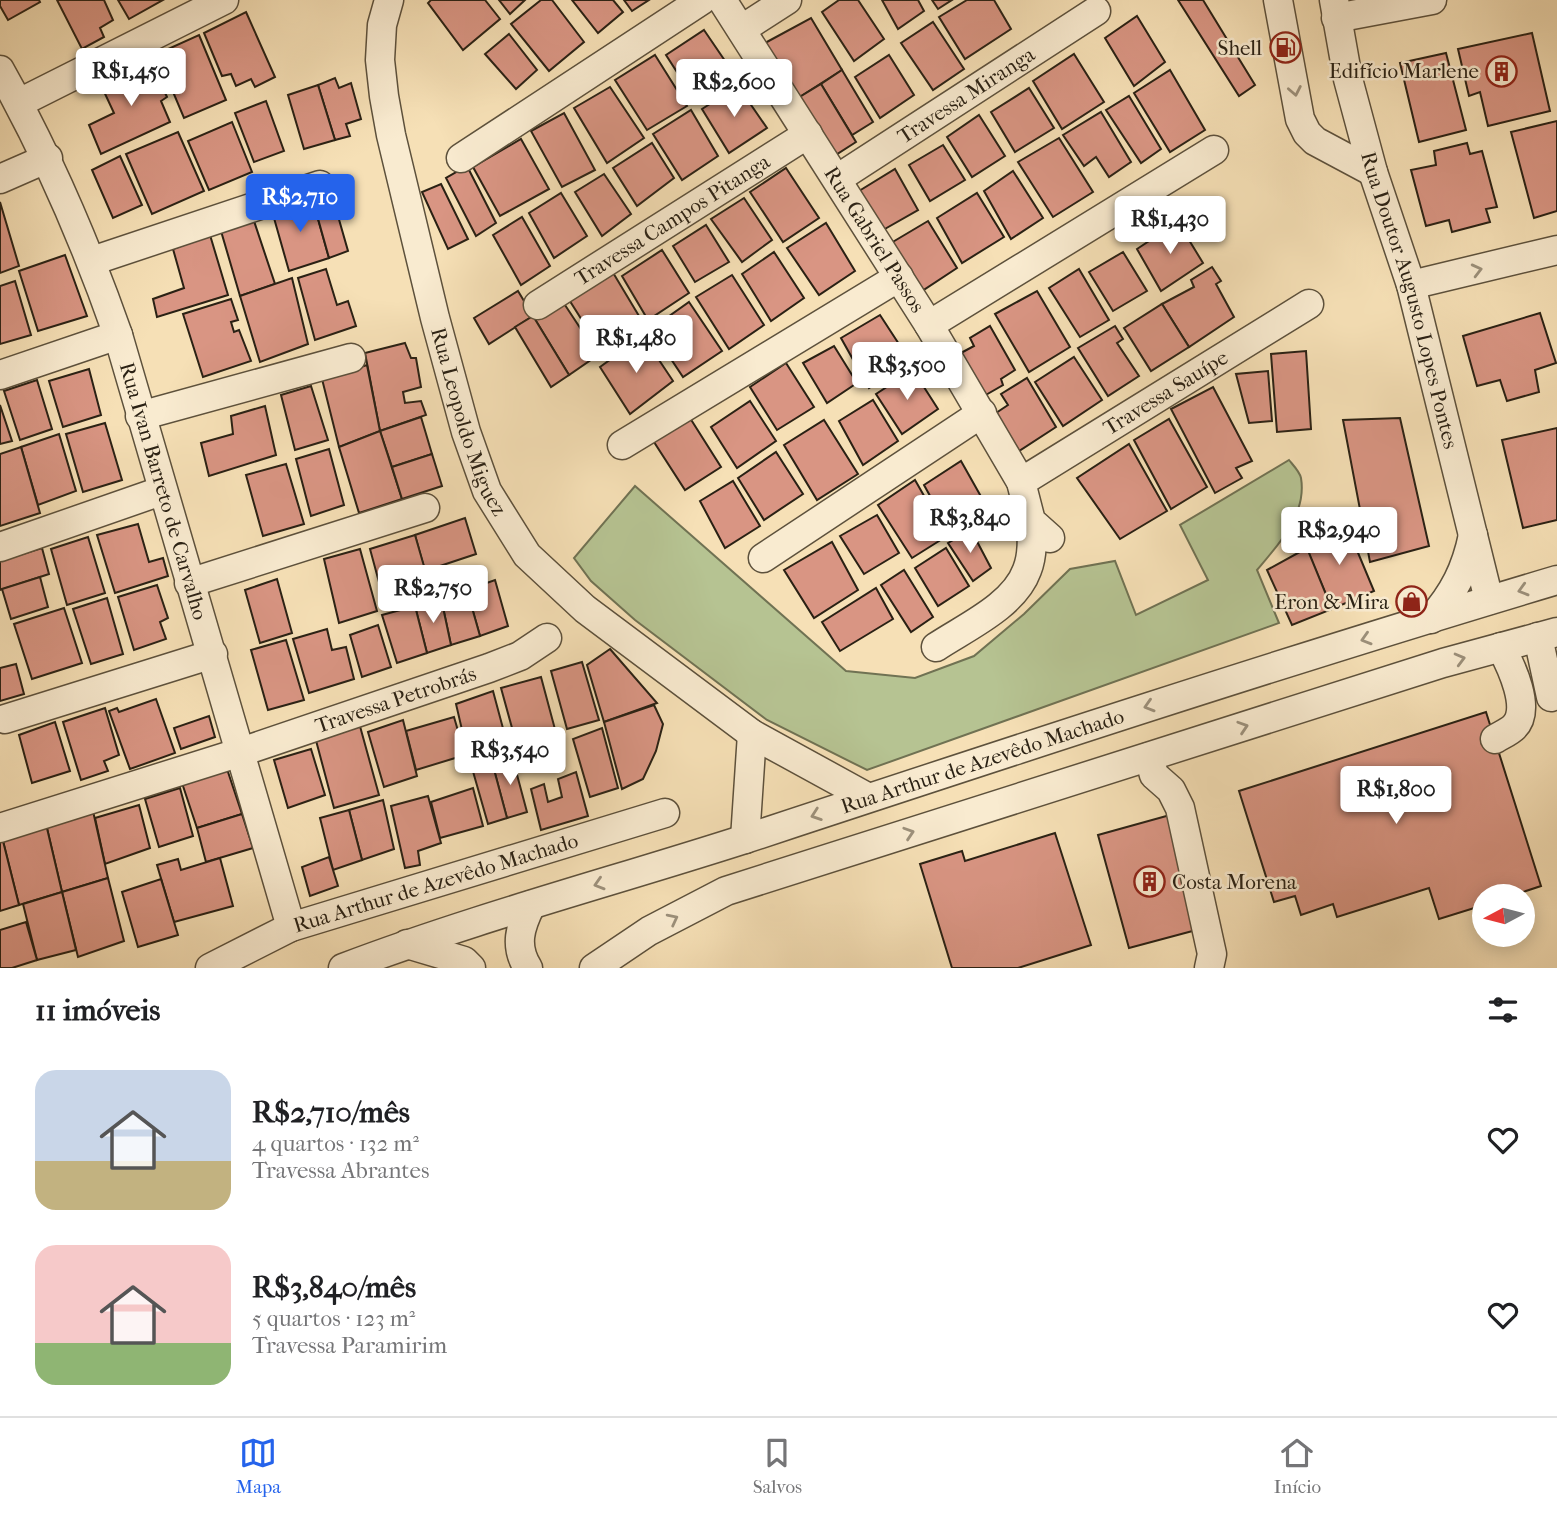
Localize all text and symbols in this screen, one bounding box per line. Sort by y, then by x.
fuel station icon: Shell [1268,31,1302,65]
place label: Shell [1218,36,1262,60]
street label: Travessa Miranga [893,42,1039,148]
pin: R$1,450 [66,48,196,108]
building icon: Edifício Marlene [1485,54,1519,88]
text: R$1,450 [92,57,170,84]
place label: Edifício Marlene [1329,59,1479,83]
pin: R$2,600 [669,60,799,119]
text: R$2,600 [692,68,776,95]
one-way arrow [1287,85,1302,97]
street label: Travessa Campos Pitanga [570,149,774,291]
street label: Rua Doutor Augusto Lopes Pontes [1356,149,1463,451]
street label: Rua Gabriel Passos [819,162,930,317]
pin: R$2,710 [235,174,365,234]
text: R$2,710 [262,183,338,210]
pin: R$1,430 [1105,196,1235,256]
text: R$1,430 [1131,205,1209,232]
one-way arrow [1471,263,1483,278]
pin: R$1,480 [571,316,701,375]
text: R$1,480 [596,324,676,351]
street label: Rua Leopoldo Miguez [426,325,511,520]
pin: R$3,500 [842,342,972,402]
street label: Travessa Sauípe [1099,345,1232,440]
text: R$3,500 [868,351,946,378]
street label: Rua Ivan Barreto de Carvalho [115,359,213,623]
pin: R$3,840 [905,496,1035,555]
text: R$3,840 [929,504,1011,531]
pin: R$2,940 [1274,508,1404,567]
text: R$2,940 [1297,516,1381,543]
pin: R$2,750 [368,566,498,625]
text: R$2,750 [394,574,472,601]
one-way arrow [1517,582,1529,597]
shop icon: Eron & Mira [1395,585,1429,619]
place label: Eron & Mira [1274,590,1389,614]
one-way arrow [1360,630,1372,645]
one-way arrow [1453,652,1465,667]
street label: Travessa Petrobrás [312,661,479,738]
one-way arrow [1143,698,1155,713]
street label: Rua Arthur de Azevêdo Machado [838,704,1127,819]
one-way arrow [1236,721,1248,735]
pin: R$3,540 [445,728,575,787]
text: R$3,540 [471,736,549,763]
pin: R$1,800 [1331,766,1461,826]
text: R$1,800 [1356,775,1436,802]
one-way arrow [810,807,822,821]
one-way arrow [902,827,915,841]
street label: Rua Arthur de Azevêdo Machado [290,828,581,938]
building icon: Costa Morena [1132,865,1166,899]
place label: Costa Morena [1172,870,1297,894]
one-way arrow [593,876,606,890]
north arrow [1472,884,1535,947]
map controls [1472,884,1535,947]
one-way arrow [666,913,678,927]
icon: filters [1484,991,1522,1029]
text: 11 imóveis [35,993,160,1028]
text: R$2,710/mês [252,1095,410,1130]
icon: home [91,1098,175,1182]
icon: heart [1484,1121,1522,1159]
text: 4 quartos · 132 m² [252,1130,419,1157]
text: Travessa Abrantes [252,1157,429,1184]
text: R$3,840/mês [252,1270,416,1305]
icon: home [91,1273,175,1357]
icon: heart [1484,1296,1522,1334]
text: 5 quartos · 123 m² [252,1305,415,1332]
text: Travessa Paramirim [252,1332,447,1359]
tab: Mapa [236,1434,281,1498]
tab: Salvos [753,1434,802,1498]
tab: Início [1274,1434,1321,1498]

